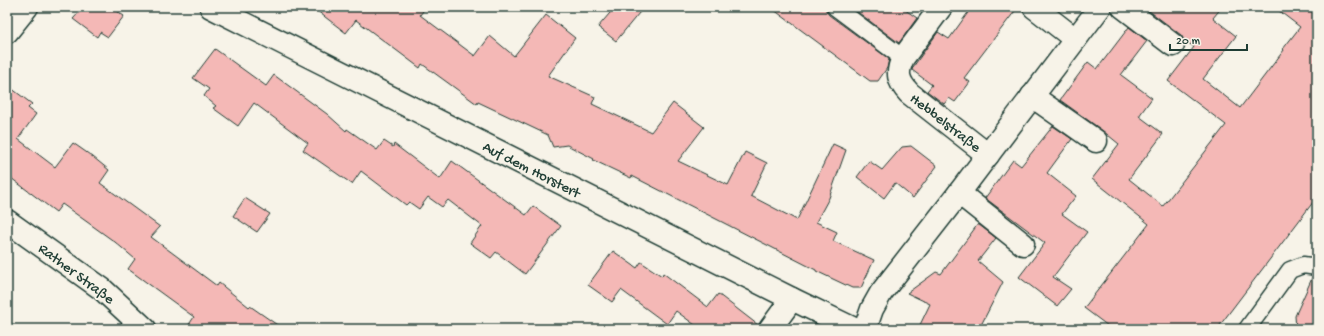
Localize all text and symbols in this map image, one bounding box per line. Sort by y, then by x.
scale bar [1170,26,1247,52]
text: 20 m [1176,35,1201,49]
street label: Hebbelstraße [906,90,984,157]
street label: Auf dem Horstert [479,138,585,204]
street label: Rather Straße [34,240,118,309]

